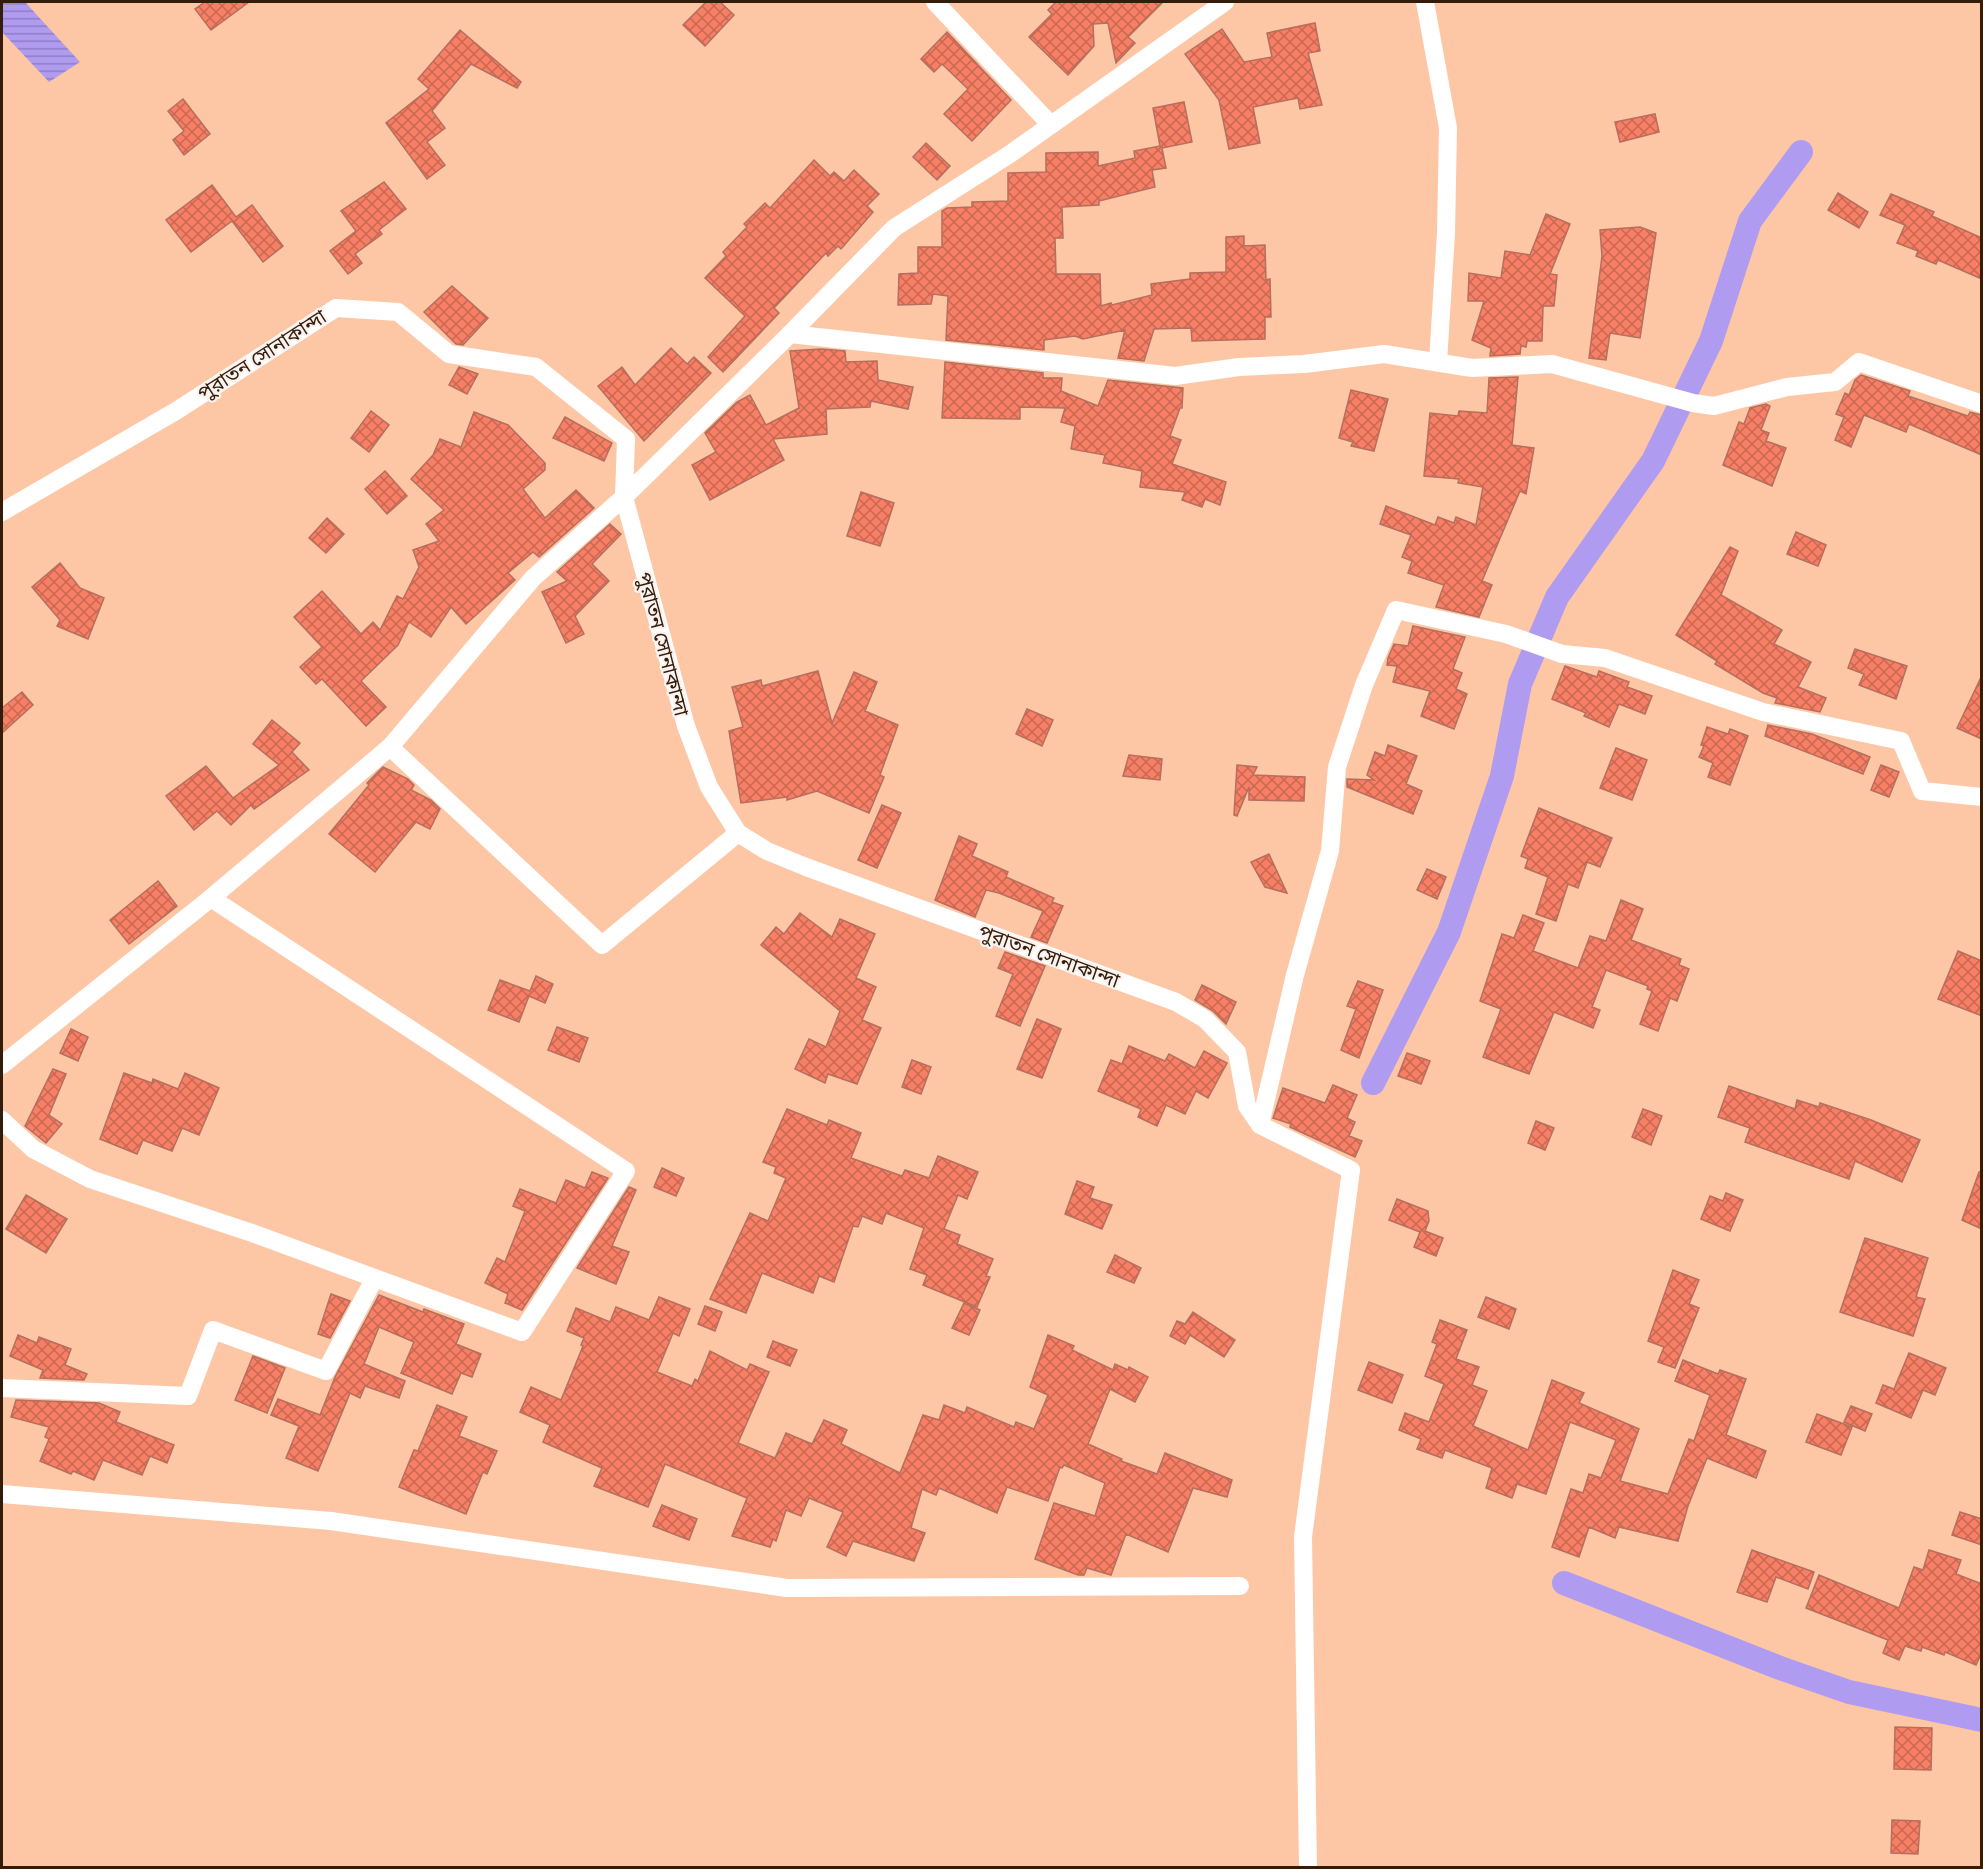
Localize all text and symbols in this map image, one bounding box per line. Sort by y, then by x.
street label: পুরাতন সোনাকান্দা [193,304,331,405]
street label: পুরাতন সোনাকান্দা [632,569,694,719]
street label: পুরাতন সোনাকান্দা [975,919,1123,993]

